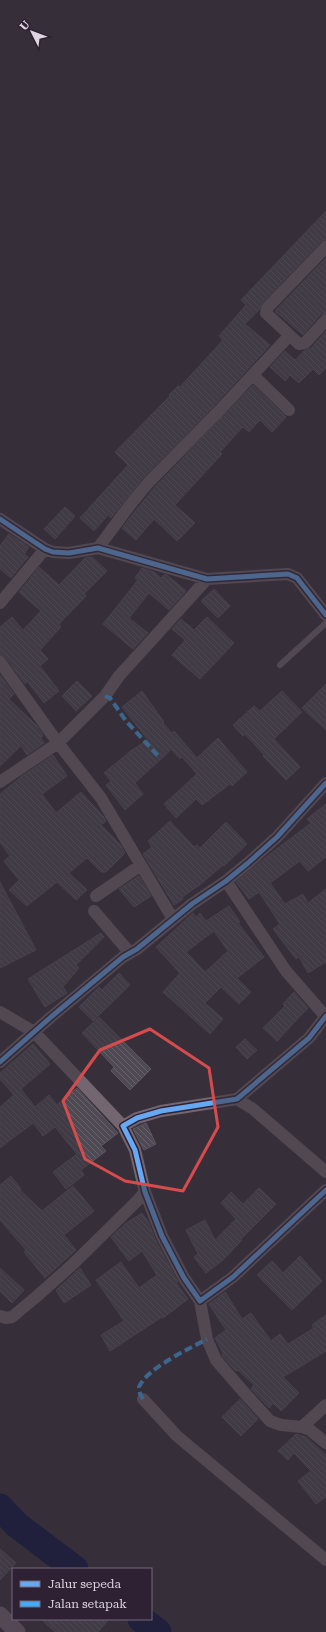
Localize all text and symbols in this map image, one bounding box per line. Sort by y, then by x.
north arrow [12,12,52,52]
text: U [17,18,33,33]
legend [12,1568,152,1620]
text: Jalur sepeda [48,1577,122,1591]
text: Jalan setapak [48,1597,127,1611]

